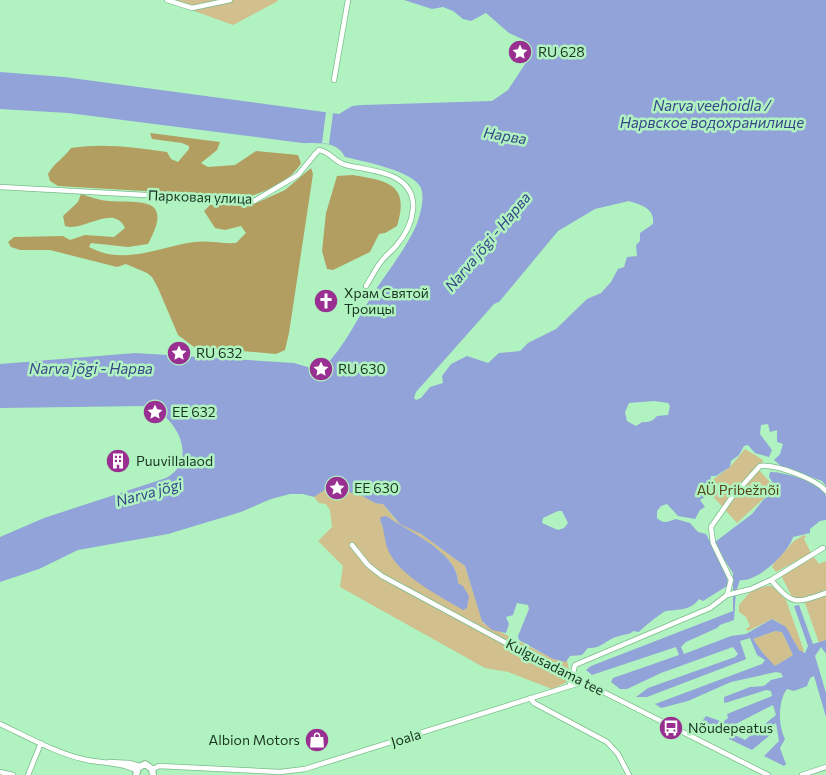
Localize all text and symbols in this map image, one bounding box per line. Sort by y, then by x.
place icon: RU 628 [507,39,533,65]
place label: RU 628 [538,43,585,60]
water label: Narva veehoidla / Нарвское водохранилище [620,96,804,131]
water label: Нарва [482,123,528,147]
street label: Парковая улица [148,186,253,207]
water label: Narva jõgi - Нарва [441,188,534,295]
place label: Храм Святой Троицы [344,284,429,317]
church icon: Храм Святой Троицы [313,288,339,314]
place icon: RU 632 [166,340,192,366]
place label: RU 632 [196,344,242,361]
place icon: RU 630 [308,356,334,382]
water label: Narva jõgi - Нарва [29,359,153,377]
place label: RU 630 [338,360,386,377]
place icon: EE 632 [142,399,168,425]
place label: EE 632 [172,403,216,420]
building icon: Puuvillalaod [105,448,131,474]
place label: Puuvillalaod [136,452,213,469]
water label: Narva jõgi [113,474,185,510]
place icon: EE 630 [324,475,350,501]
place label: EE 630 [354,479,399,496]
park label: AÜ Pribežnõi [697,481,779,498]
street label: Kulgusadama tee [503,635,607,699]
bus stop icon: Nõudepeatus [658,715,684,741]
place label: Nõudepeatus [688,719,773,736]
street label: Joala [389,725,423,750]
shop icon: Albion Motors [304,727,330,753]
place label: Albion Motors [208,731,300,748]

